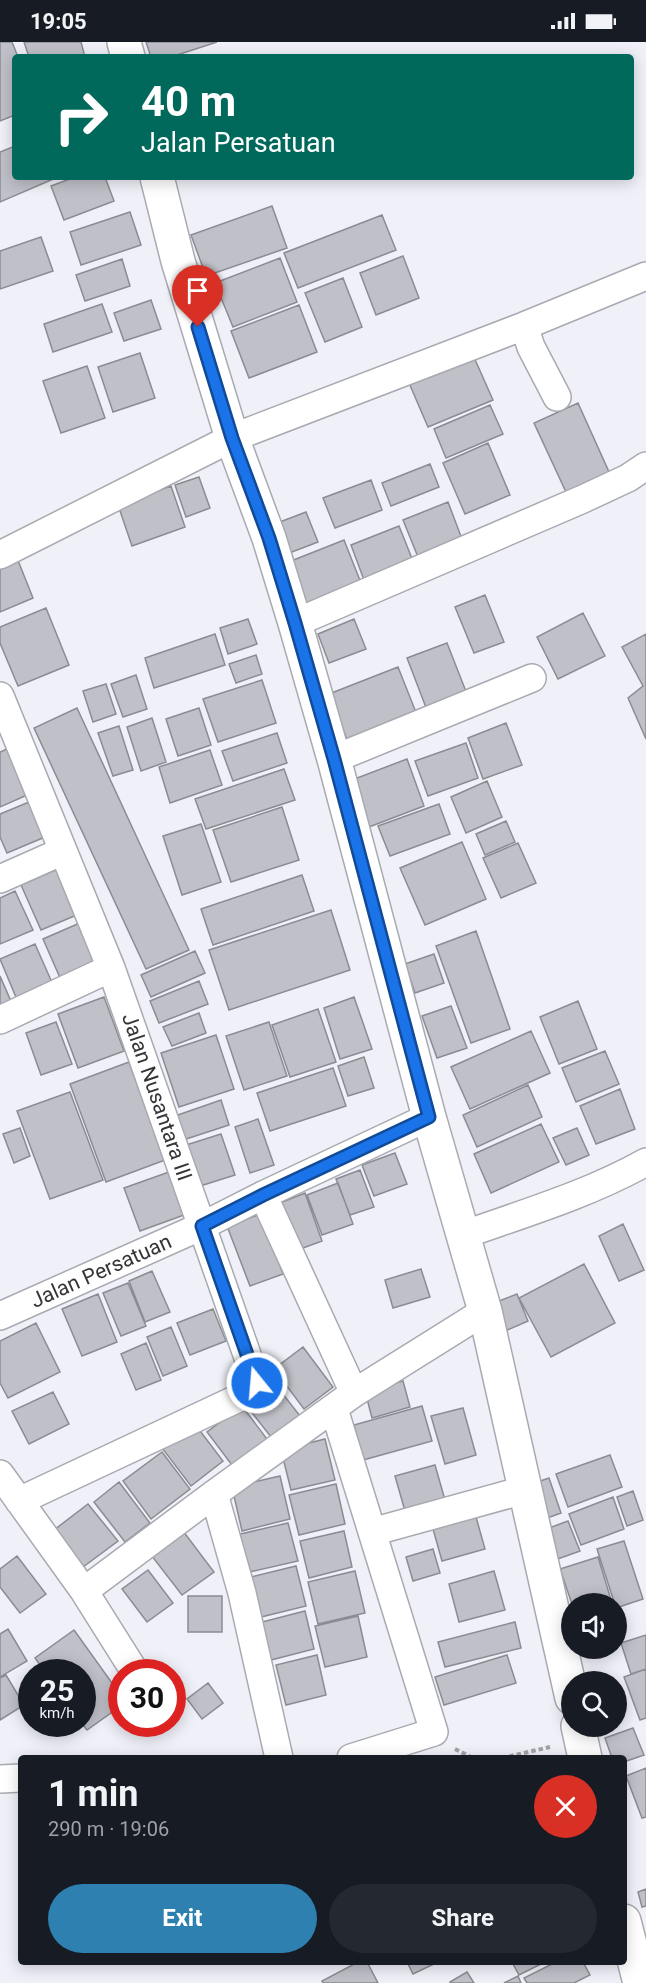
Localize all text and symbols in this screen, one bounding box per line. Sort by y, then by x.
text: 19:05 [30,9,87,34]
text: 40 m [141,77,236,126]
icon: right [42,78,120,156]
text: Jalan Persatuan [141,127,336,159]
pin [172,265,223,327]
icon: arrive [181,274,214,307]
street label: Jalan Nusantara III [117,1010,197,1184]
street label: Jalan Persatuan [27,1229,175,1313]
position arrow [225,1351,289,1415]
map controls [561,1593,627,1737]
button: sound [561,1593,627,1659]
speed limit sign: 30 [108,1659,186,1737]
button: search [561,1671,627,1737]
text: 25 [40,1673,74,1708]
text: km/h [39,1704,75,1722]
text: 1 min [48,1773,139,1815]
button: close [534,1775,597,1838]
text: 290 m · 19:06 [48,1817,169,1841]
button: Exit [48,1884,317,1953]
button: Share [329,1884,597,1953]

